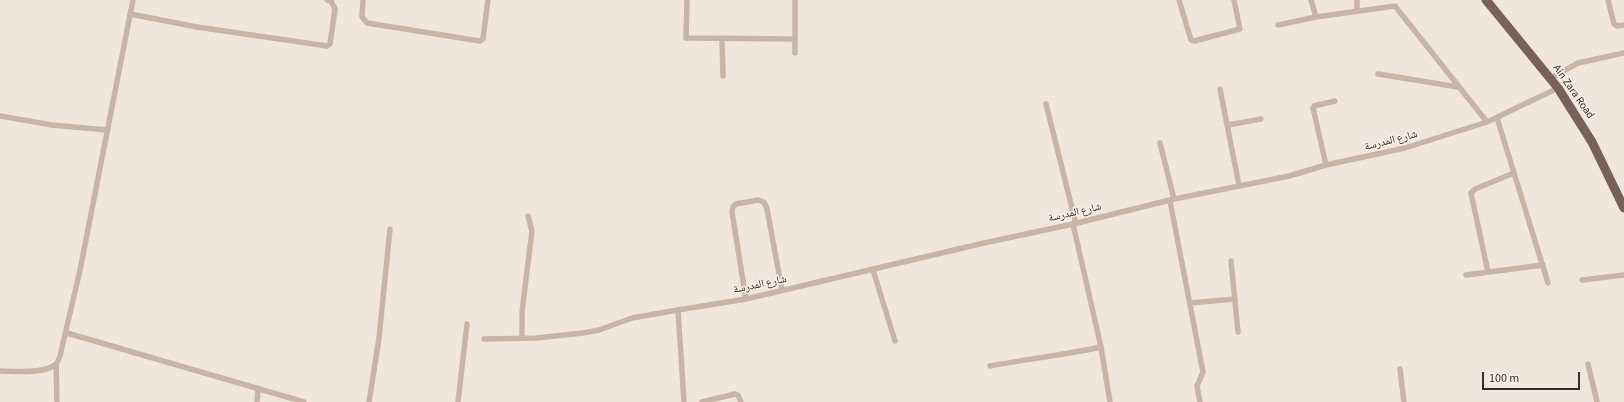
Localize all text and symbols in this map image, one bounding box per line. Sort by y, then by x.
street label: Ain Zara Road [1549,62,1597,122]
street label: شارع المدرسة [1363,128,1419,154]
street label: شارع المدرسة [1047,200,1103,226]
street label: شارع المدرسة [732,273,788,297]
scale bar [1484,364,1582,390]
text: 100 m [1489,370,1519,387]

